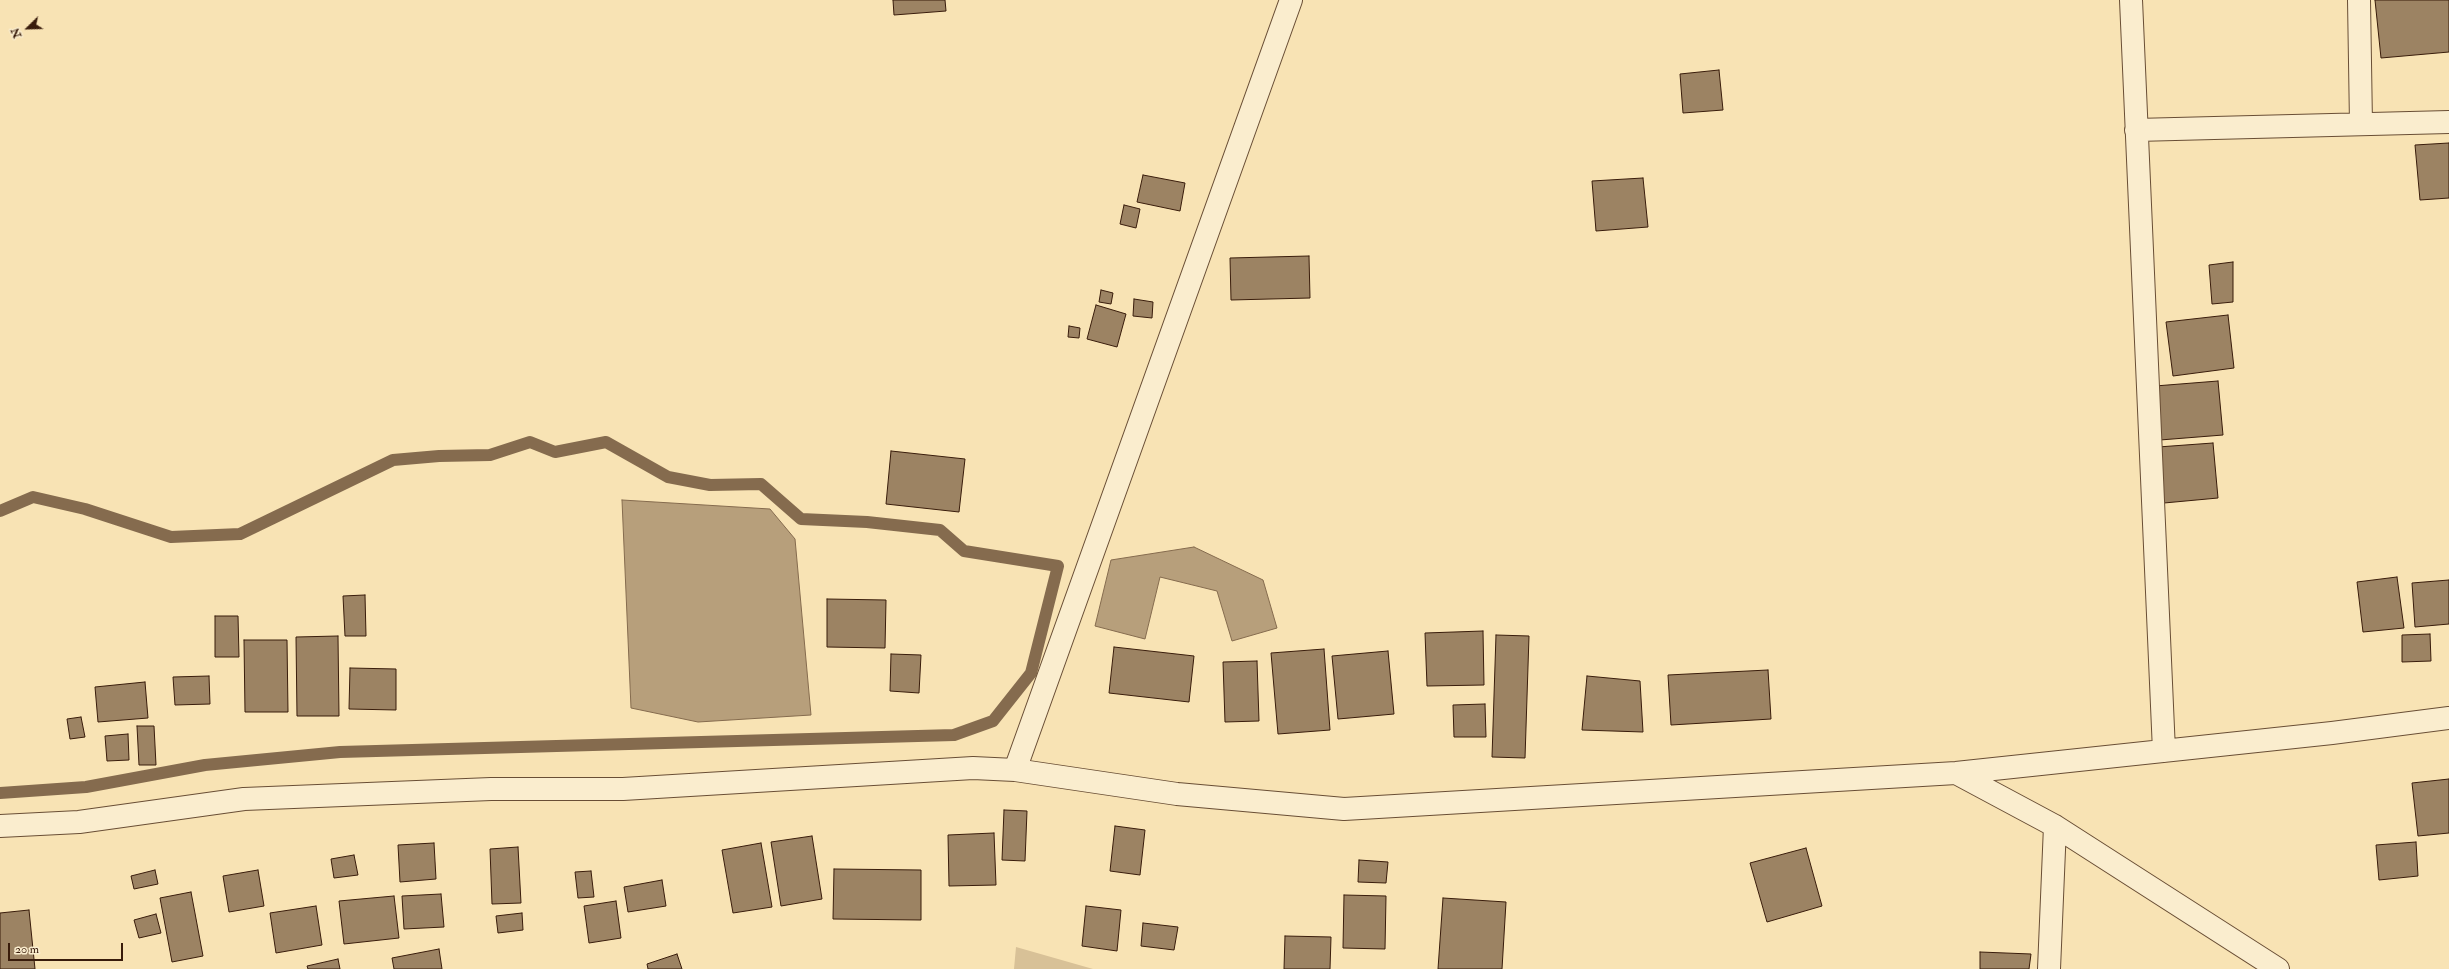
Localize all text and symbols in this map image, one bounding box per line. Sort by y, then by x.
north arrow [8,8,48,48]
text: N [9,26,24,40]
scale bar [10,935,125,961]
text: 20 m [15,942,39,957]

